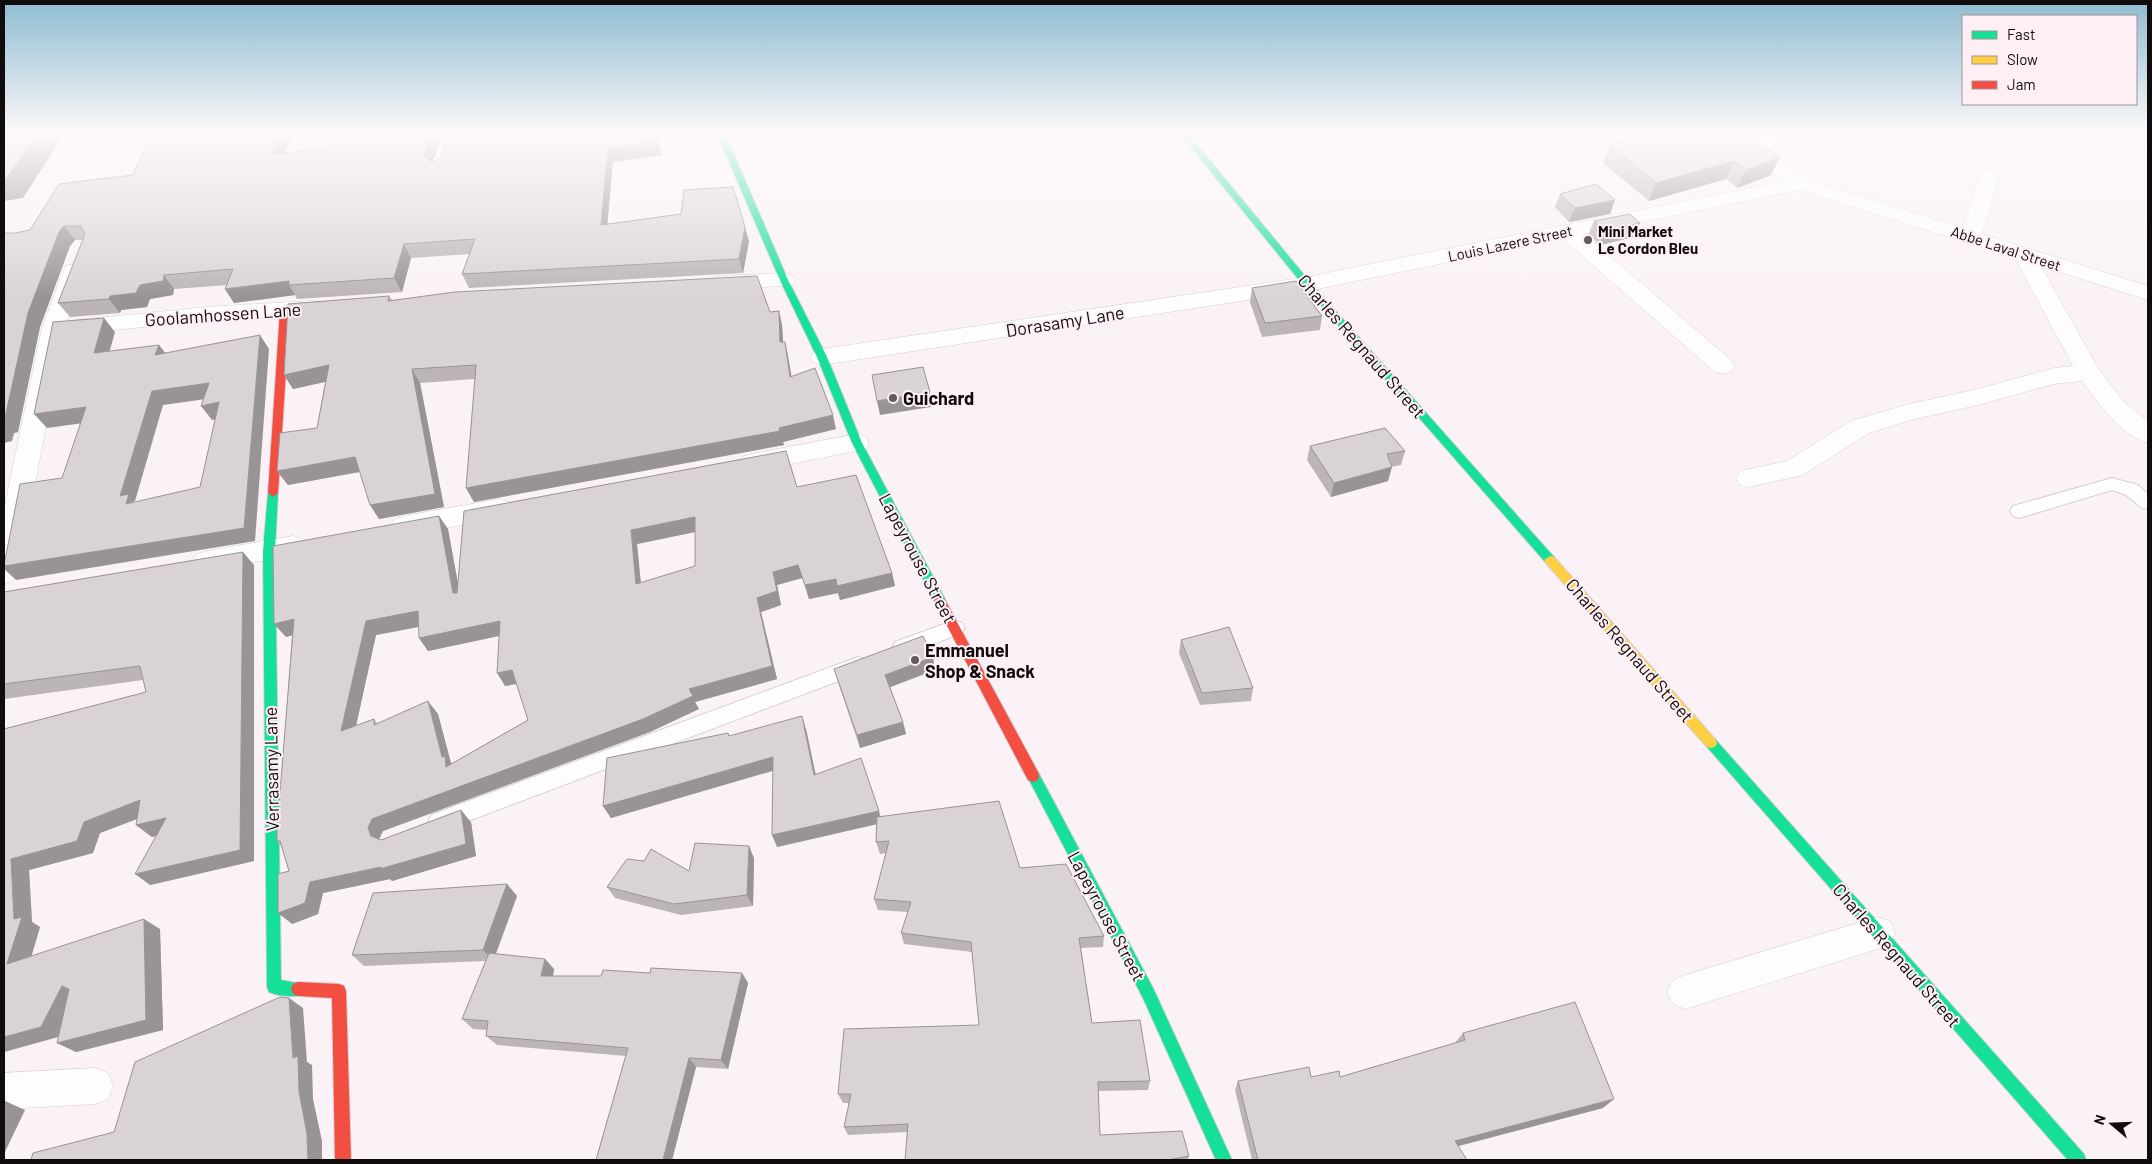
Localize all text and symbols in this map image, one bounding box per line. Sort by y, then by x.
legend [1962,15,2137,105]
text: Fast [2007,25,2035,43]
text: Slow [2007,50,2038,68]
text: Jam [2007,75,2036,93]
street label: Louis Lazere Street [1446,221,1574,265]
place label: Mini Market Le Cordon Bleu [1598,222,1698,257]
street label: Abbe Laval Street [1949,222,2063,274]
marker: Mini Market Le Cordon Bleu [1582,234,1594,246]
street label: Charles Regnaud Street [1293,270,1431,422]
street label: Goolamhossen Lane [144,298,302,330]
street label: Dorasamy Lane [1004,301,1126,341]
place label: Guichard [903,387,974,409]
marker: Guichard [887,392,899,404]
street label: Lapeyrouse Street [875,489,961,627]
street label: Charles Regnaud Street [1561,574,1699,726]
place label: Emmanuel Shop & Snack [925,639,1035,682]
marker: Emmanuel Shop & Snack [909,654,921,666]
street label: Verrasamy Lane [259,706,283,832]
street label: Lapeyrouse Street [1064,847,1150,985]
street label: Charles Regnaud Street [1828,879,1966,1031]
north arrow [2087,1099,2137,1149]
text: N [2090,1112,2109,1127]

